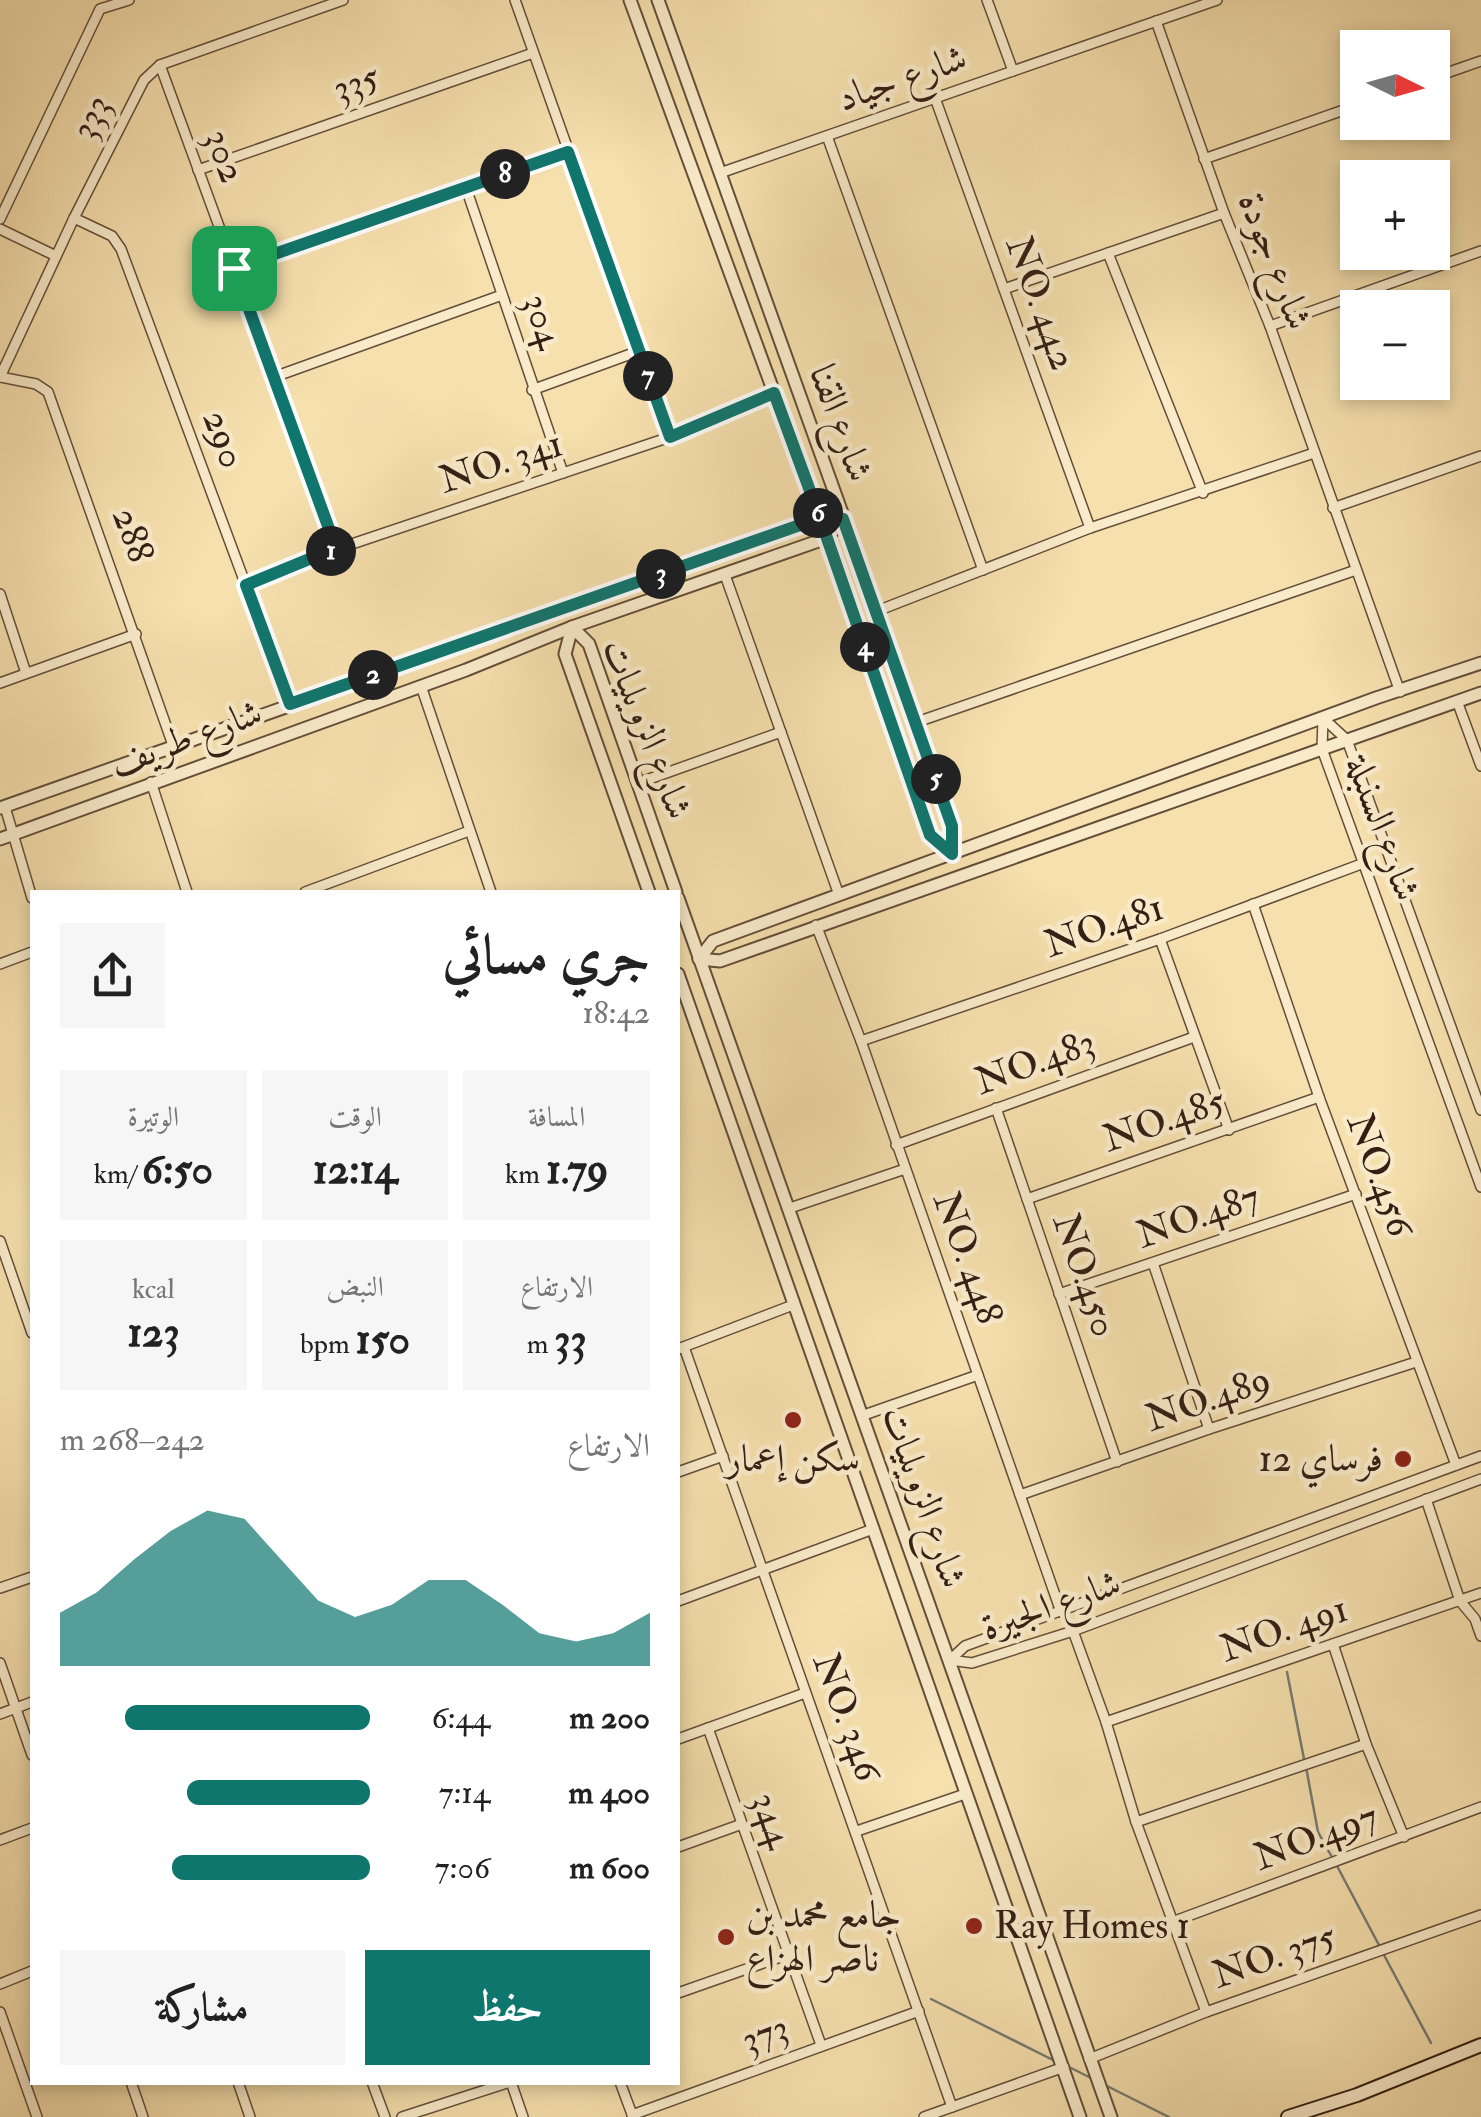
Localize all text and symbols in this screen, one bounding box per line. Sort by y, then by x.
north arrow [1340,30,1450,140]
map controls [1340,30,1450,400]
street label: شارع جياد [831,34,975,128]
street label: 335 [326,53,386,113]
street label: 333 [60,87,122,147]
street label: 302 [193,123,257,189]
pin: 8 [480,149,530,199]
text: 8 [498,156,512,191]
button: + [1340,160,1450,270]
street label: شارع جودة [1221,186,1323,339]
pin [192,226,277,311]
street label: NO. 442 [995,230,1087,376]
icon: arrive [207,241,262,296]
street label: 304 [511,287,575,356]
button: − [1340,290,1450,400]
pin: 7 [623,351,673,401]
text: 7 [642,358,654,393]
street label: شارع القنا [792,358,884,490]
street label: 290 [191,403,257,475]
street label: NO. 341 [433,420,569,504]
pin: 6 [793,488,843,538]
text: 6 [811,495,825,530]
street label: 288 [101,501,165,569]
pin: 1 [306,526,356,576]
text: 1 [326,533,336,568]
pin: 3 [636,549,686,599]
text: 3 [656,556,666,591]
pin: 4 [840,622,890,672]
text: 4 [857,629,873,664]
street label: شارع الزويليات [585,632,703,828]
pin: 2 [348,650,398,700]
text: 2 [366,657,380,692]
street label: شارع طريف [103,688,271,793]
street label: شارع السنبلة [1328,747,1431,909]
pin: 5 [911,754,961,804]
text: 5 [930,761,942,796]
street label: NO.481 [1038,883,1170,969]
text: جري مسائي [443,921,650,990]
button: share [60,923,165,1028]
text: 18:42 [582,993,650,1033]
street label: NO.483 [969,1018,1101,1106]
street label: NO.485 [1097,1077,1232,1163]
text: الوتيرة [128,1100,179,1135]
text: الوقت [328,1100,382,1135]
text: المسافة [528,1100,585,1135]
street label: NO.456 [1336,1107,1425,1245]
text: 6:50 [142,1144,213,1196]
text: 12:14 [313,1144,397,1196]
text: 1.79 [546,1144,608,1196]
text: /km [94,1157,142,1192]
text: km [505,1157,546,1192]
street label: NO.487 [1130,1173,1266,1259]
street label: NO. 448 [922,1185,1014,1331]
street label: NO.450 [1042,1207,1128,1343]
text: النبض [326,1270,384,1305]
text: الارتفاع [520,1270,593,1305]
text: kcal [132,1272,175,1307]
text: 123 [127,1307,180,1359]
text: 150 [356,1314,410,1366]
text: 33 [554,1314,587,1366]
text: bpm [300,1327,356,1362]
text: m [527,1327,554,1362]
street label: NO.489 [1139,1355,1277,1443]
street label: شارع الزويليات [865,1400,977,1596]
marker: سكن إعمار [782,1409,804,1431]
text: 242–268 m [60,1420,205,1460]
text: الارتفاع [567,1426,650,1466]
place label: سكن إعمار [722,1435,860,1484]
place label: فرساي 12 [1259,1435,1383,1489]
marker: فرساي 12 [1392,1448,1414,1470]
street label: شارع الجيرة [975,1559,1129,1657]
street label: NO. 491 [1214,1585,1354,1673]
street label: NO. 346 [802,1646,893,1789]
text: 6:44 [431,1698,490,1738]
text: 200 m [569,1698,650,1738]
text: 7:14 [439,1773,490,1813]
text: 400 m [568,1773,650,1813]
street label: 344 [740,1786,805,1856]
street label: NO.497 [1247,1792,1385,1882]
text: 7:06 [435,1848,490,1888]
text: 600 m [570,1848,650,1888]
place label: جامع محمد بن ناصر الهزاع [746,1891,901,1989]
place label: Ray Homes 1 [994,1902,1190,1950]
street label: NO. 375 [1206,1912,1342,1999]
marker: Ray Homes 1 [963,1915,985,1937]
marker: جامع محمد بن ناصر الهزاع [715,1926,737,1948]
button: مشاركة [60,1950,345,2065]
button: حفظ [365,1950,650,2065]
street label: 373 [735,2003,795,2065]

